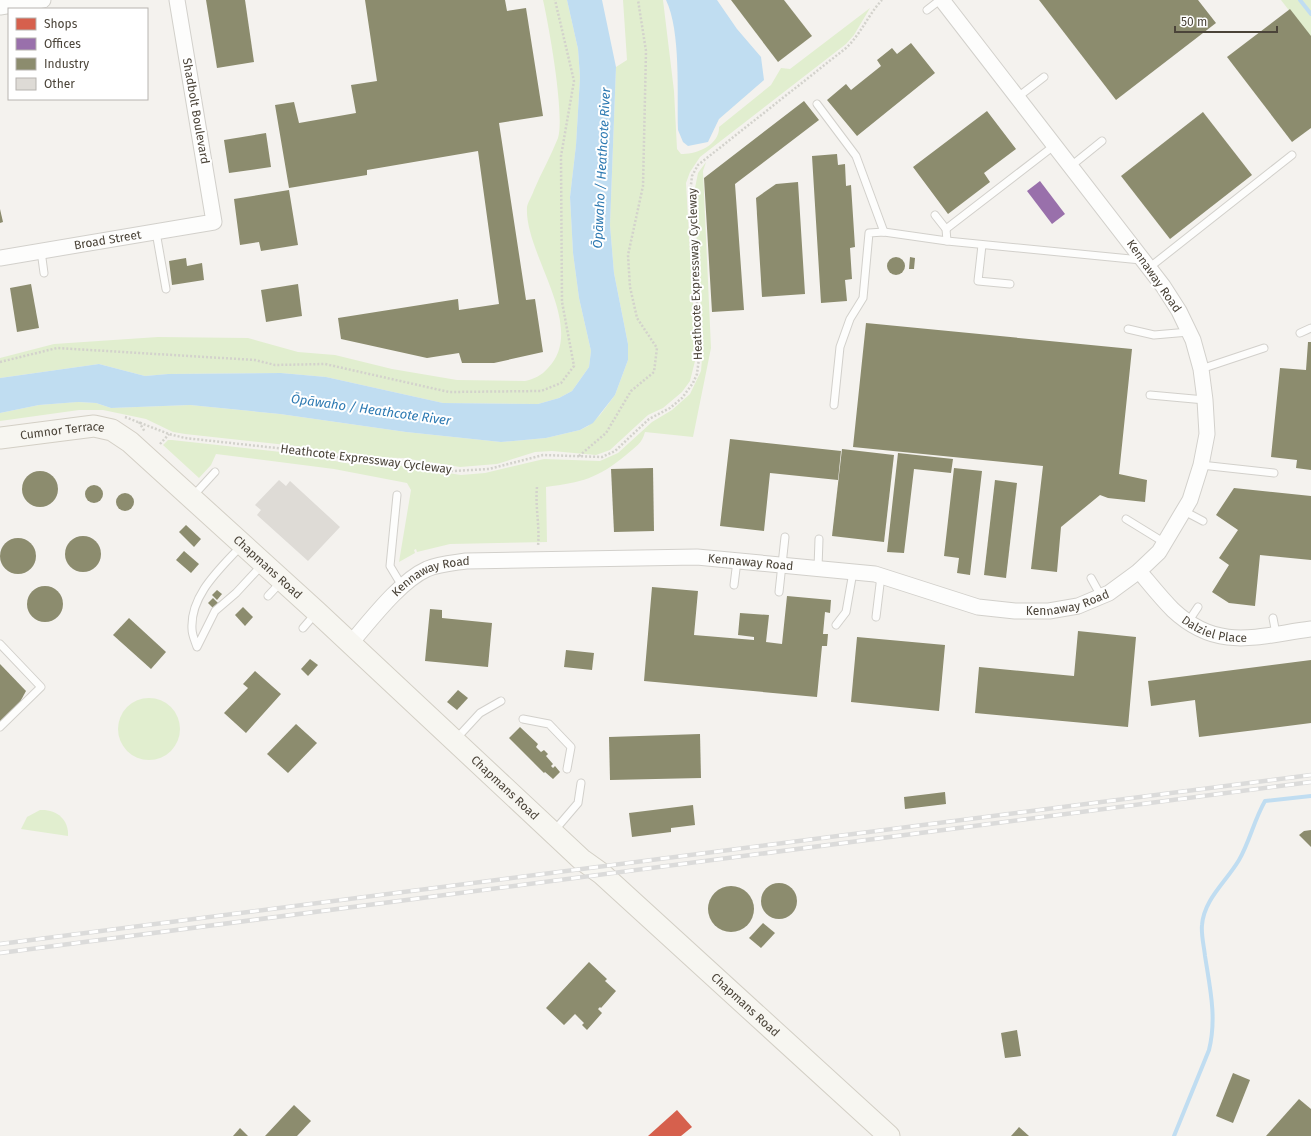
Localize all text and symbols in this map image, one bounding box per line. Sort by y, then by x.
legend [8,8,148,100]
scale bar [1175,8,1277,34]
text: 50 m [1181,15,1207,29]
text: Shops [44,17,78,31]
text: Offices [44,37,81,51]
text: Industry [44,57,89,71]
street label: Shadbolt Boulevard [180,57,212,165]
text: Other [44,77,75,91]
water label: Ōpāwaho / Heathcote River [590,86,613,249]
street label: Heathcote Expressway Cycleway [685,188,705,360]
street label: Broad Street [73,227,143,252]
street label: Kennaway Road [1124,237,1184,315]
water label: Ōpāwaho / Heathcote River [290,391,453,428]
street label: Cumnor Terrace [19,419,106,442]
street label: Heathcote Expressway Cycleway [280,442,452,476]
street label: Chapmans Road [231,533,305,602]
street label: Kennaway Road [707,551,794,573]
street label: Kennaway Road [389,554,470,599]
street label: Kennaway Road [1026,587,1111,618]
street label: Dalziel Place [1179,613,1247,645]
street label: Chapmans Road [468,753,542,823]
street label: Chapmans Road [708,970,782,1040]

